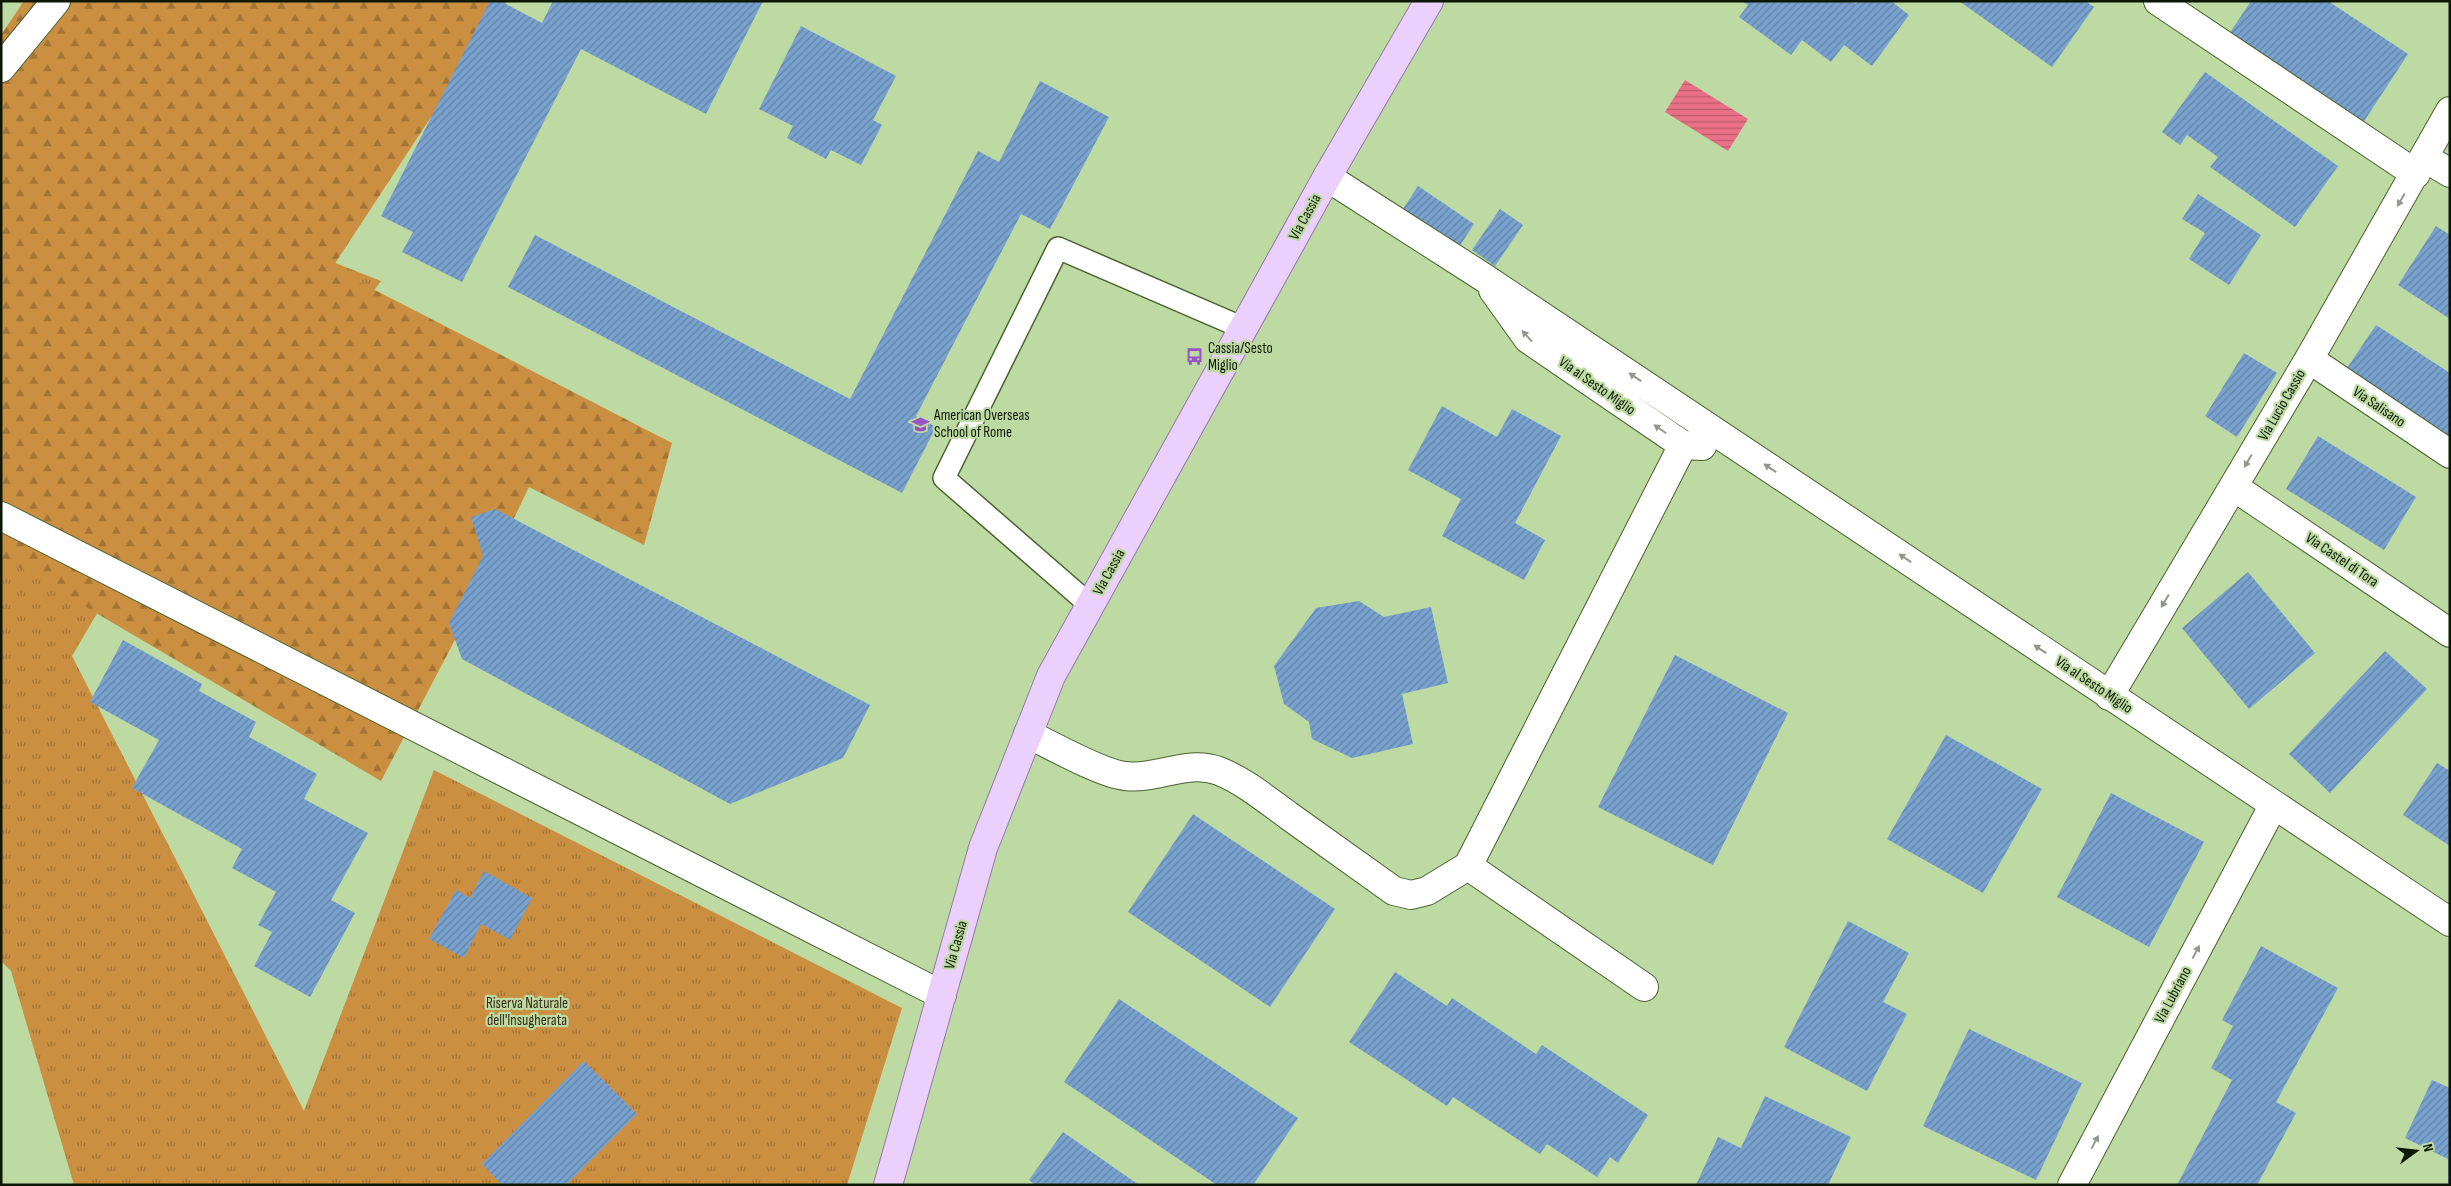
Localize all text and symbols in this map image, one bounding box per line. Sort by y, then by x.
street label: Via Cassia [1285,190,1325,243]
one-way arrow [2396,193,2405,206]
one-way arrow [1522,329,1533,342]
place label: Cassia/Sesto Miglio [1208,339,1273,375]
bus stop icon: Cassia/Sesto Miglio [1184,347,1204,367]
street label: Via al Sesto Miglio [1555,353,1639,419]
street label: Via Lucio Cassio [2254,366,2310,444]
one-way arrow [1628,373,1641,382]
street label: Via Salisano [2349,382,2409,432]
place label: American Overseas School of Rome [933,406,1030,442]
school or university icon: American Overseas School of Rome [910,414,930,434]
one-way arrow [1653,424,1667,434]
one-way arrow [2244,455,2253,468]
one-way arrow [1763,463,1776,473]
street label: Via Castel di Tora [2302,529,2382,592]
street label: Via Cassia [1089,545,1129,598]
one-way arrow [1898,553,1911,563]
one-way arrow [2161,595,2170,608]
one-way arrow [2033,644,2046,654]
street label: Via al Sesto Miglio [2052,652,2136,718]
street label: Via Cassia [940,918,972,971]
one-way arrow [2192,944,2200,959]
street label: Via Lubriano [2150,963,2196,1027]
park label: Riserva Naturale dell'Insugherata [486,994,568,1030]
north arrow [2391,1126,2441,1176]
one-way arrow [2091,1134,2099,1149]
text: N [2419,1142,2437,1154]

